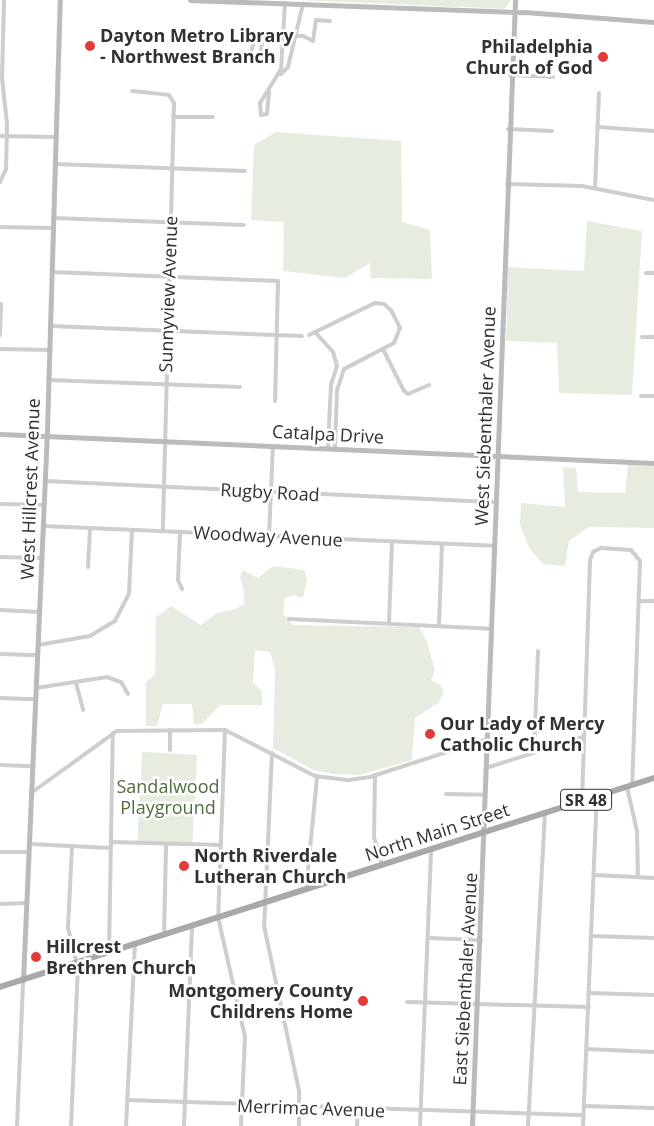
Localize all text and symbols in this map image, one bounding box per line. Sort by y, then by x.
place label: Dayton Metro Library - Northwest Branch [100,25,294,68]
place label: Philadelphia Church of God [466,36,593,78]
marker: Dayton Metro Library - Northwest Branch [84,40,96,52]
marker: Philadelphia Church of God [597,51,609,63]
street label: Sunnyview Avenue [154,215,182,373]
street label: West Siebenthaler Avenue [470,306,500,526]
street label: West Hillcrest Avenue [16,398,44,580]
street label: Catalpa Drive [271,420,385,448]
street label: Rugby Road [220,479,320,505]
street label: Woodway Avenue [193,521,343,551]
place label: Our Lady of Mercy Catholic Church [440,713,604,756]
marker: Our Lady of Mercy Catholic Church [424,728,436,740]
park label: Sandalwood Playground [116,776,220,819]
road number: SR 48 [560,786,612,814]
street label: North Main Street [362,798,512,866]
place label: North Riverdale Lutheran Church [194,845,346,888]
marker: North Riverdale Lutheran Church [178,860,190,872]
street label: East Siebenthaler Avenue [449,872,481,1086]
place label: Hillcrest Brethren Church [46,936,196,979]
marker: Hillcrest Brethren Church [30,951,42,963]
place label: Montgomery County Childrens Home [168,980,353,1022]
marker: Montgomery County Childrens Home [357,995,369,1007]
street label: Merrimac Avenue [237,1095,385,1121]

